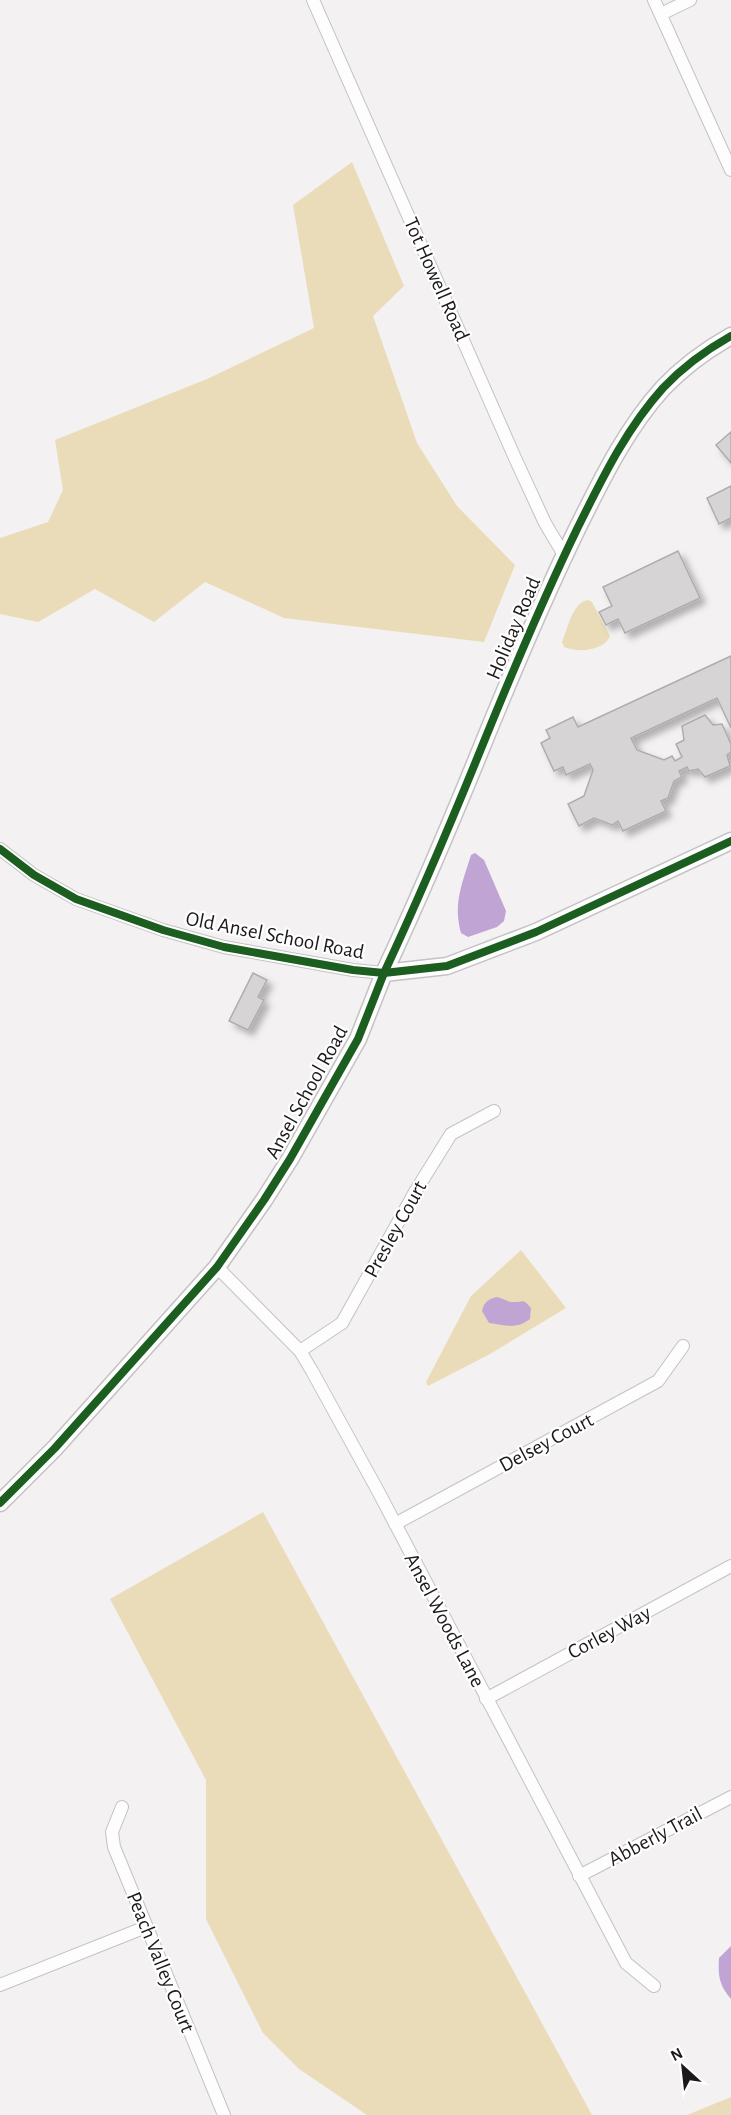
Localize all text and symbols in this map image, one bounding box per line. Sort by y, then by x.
street label: Tot Howell Road [400,214,473,344]
street label: Holiday Road [482,574,544,682]
street label: Old Ansel School Road [184,908,366,963]
street label: Ansel School Road [261,1022,352,1162]
street label: Presley Court [360,1177,431,1281]
street label: Delsey Court [496,1409,597,1476]
street label: Ansel Woods Lane [401,1550,489,1691]
street label: Corley Way [564,1602,654,1663]
street label: Abberly Trail [605,1803,706,1870]
street label: Peach Valley Court [123,1889,198,2036]
north arrow [653,2037,713,2097]
text: N [668,2045,685,2064]

